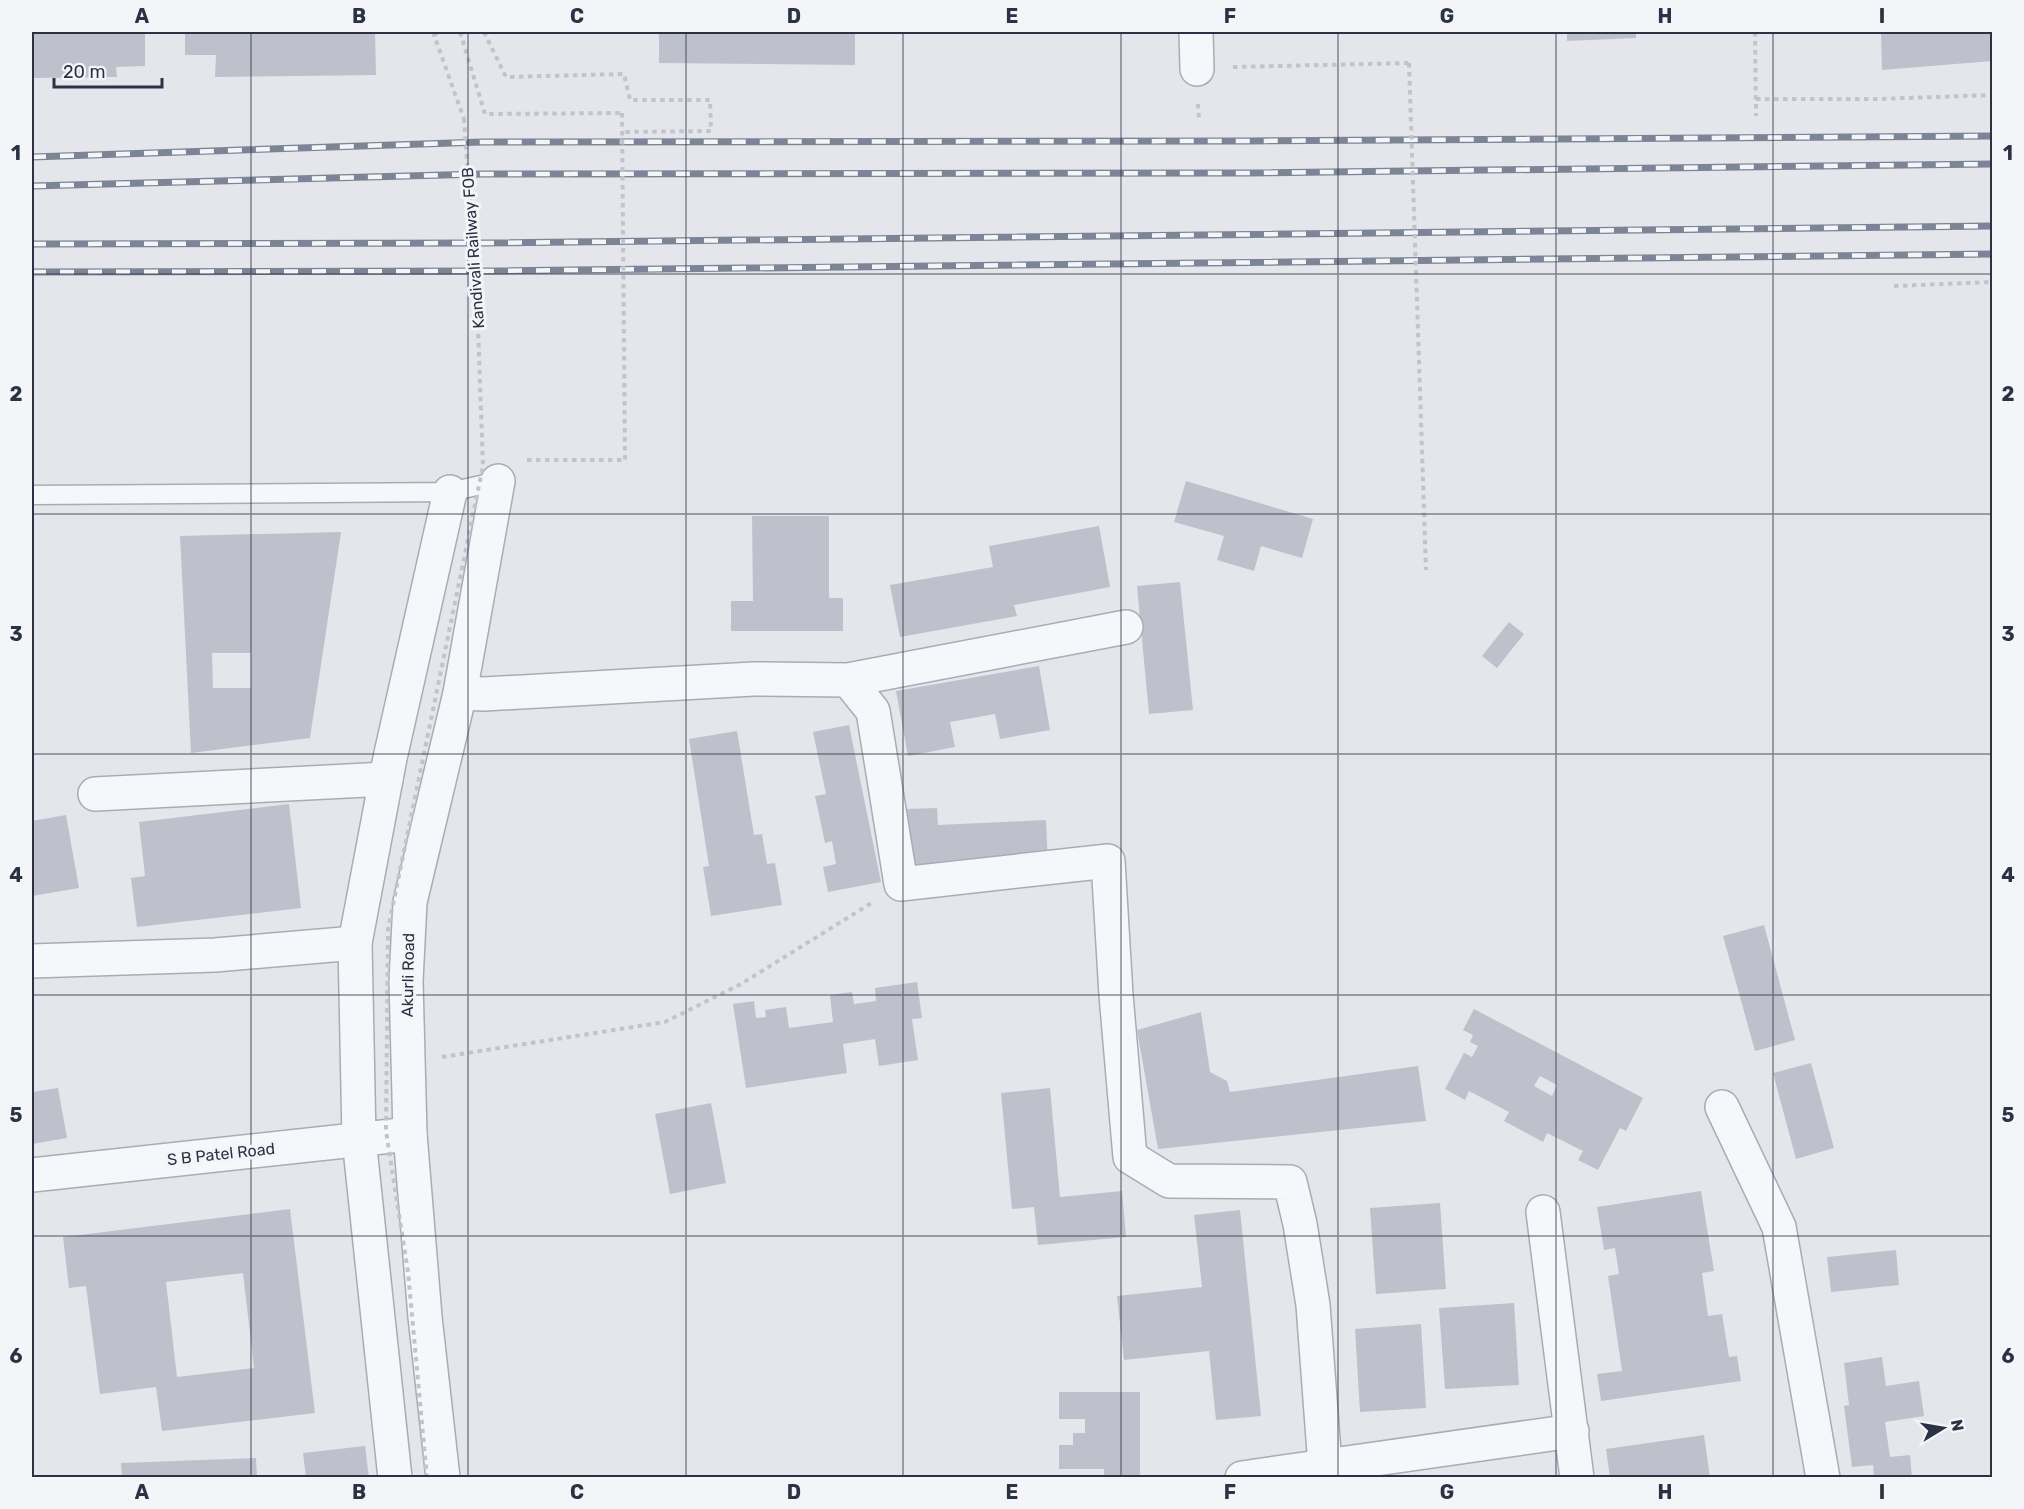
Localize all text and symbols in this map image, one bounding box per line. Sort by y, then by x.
text: A [135,4,150,28]
text: B [352,4,366,28]
text: C [570,4,584,28]
text: D [787,4,801,28]
text: E [1006,4,1018,28]
text: F [1224,4,1236,28]
text: G [1440,4,1454,28]
text: H [1658,4,1672,28]
text: I [1879,4,1885,28]
scale bar [54,51,162,89]
text: 20 m [63,61,105,83]
text: 1 [11,141,21,165]
text: 1 [2003,141,2013,165]
street label: Kandivali Railway FOB [458,167,488,329]
text: 2 [10,382,23,406]
text: 2 [2002,382,2015,406]
text: 3 [9,622,23,646]
text: 3 [2001,622,2015,646]
text: 4 [9,863,23,887]
text: 4 [2001,863,2015,887]
street label: Akurli Road [398,933,418,1017]
text: 5 [10,1103,23,1127]
text: 5 [2002,1103,2015,1127]
street label: S B Patel Road [166,1139,276,1169]
text: 6 [9,1344,23,1368]
text: 6 [2001,1344,2015,1368]
north arrow [1913,1398,1973,1458]
text: N [1947,1418,1968,1433]
text: A [135,1480,150,1504]
text: B [352,1480,366,1504]
text: C [570,1480,584,1504]
text: D [787,1480,801,1504]
text: E [1006,1480,1018,1504]
text: F [1224,1480,1236,1504]
text: G [1440,1480,1454,1504]
text: H [1658,1480,1672,1504]
text: I [1879,1480,1885,1504]

